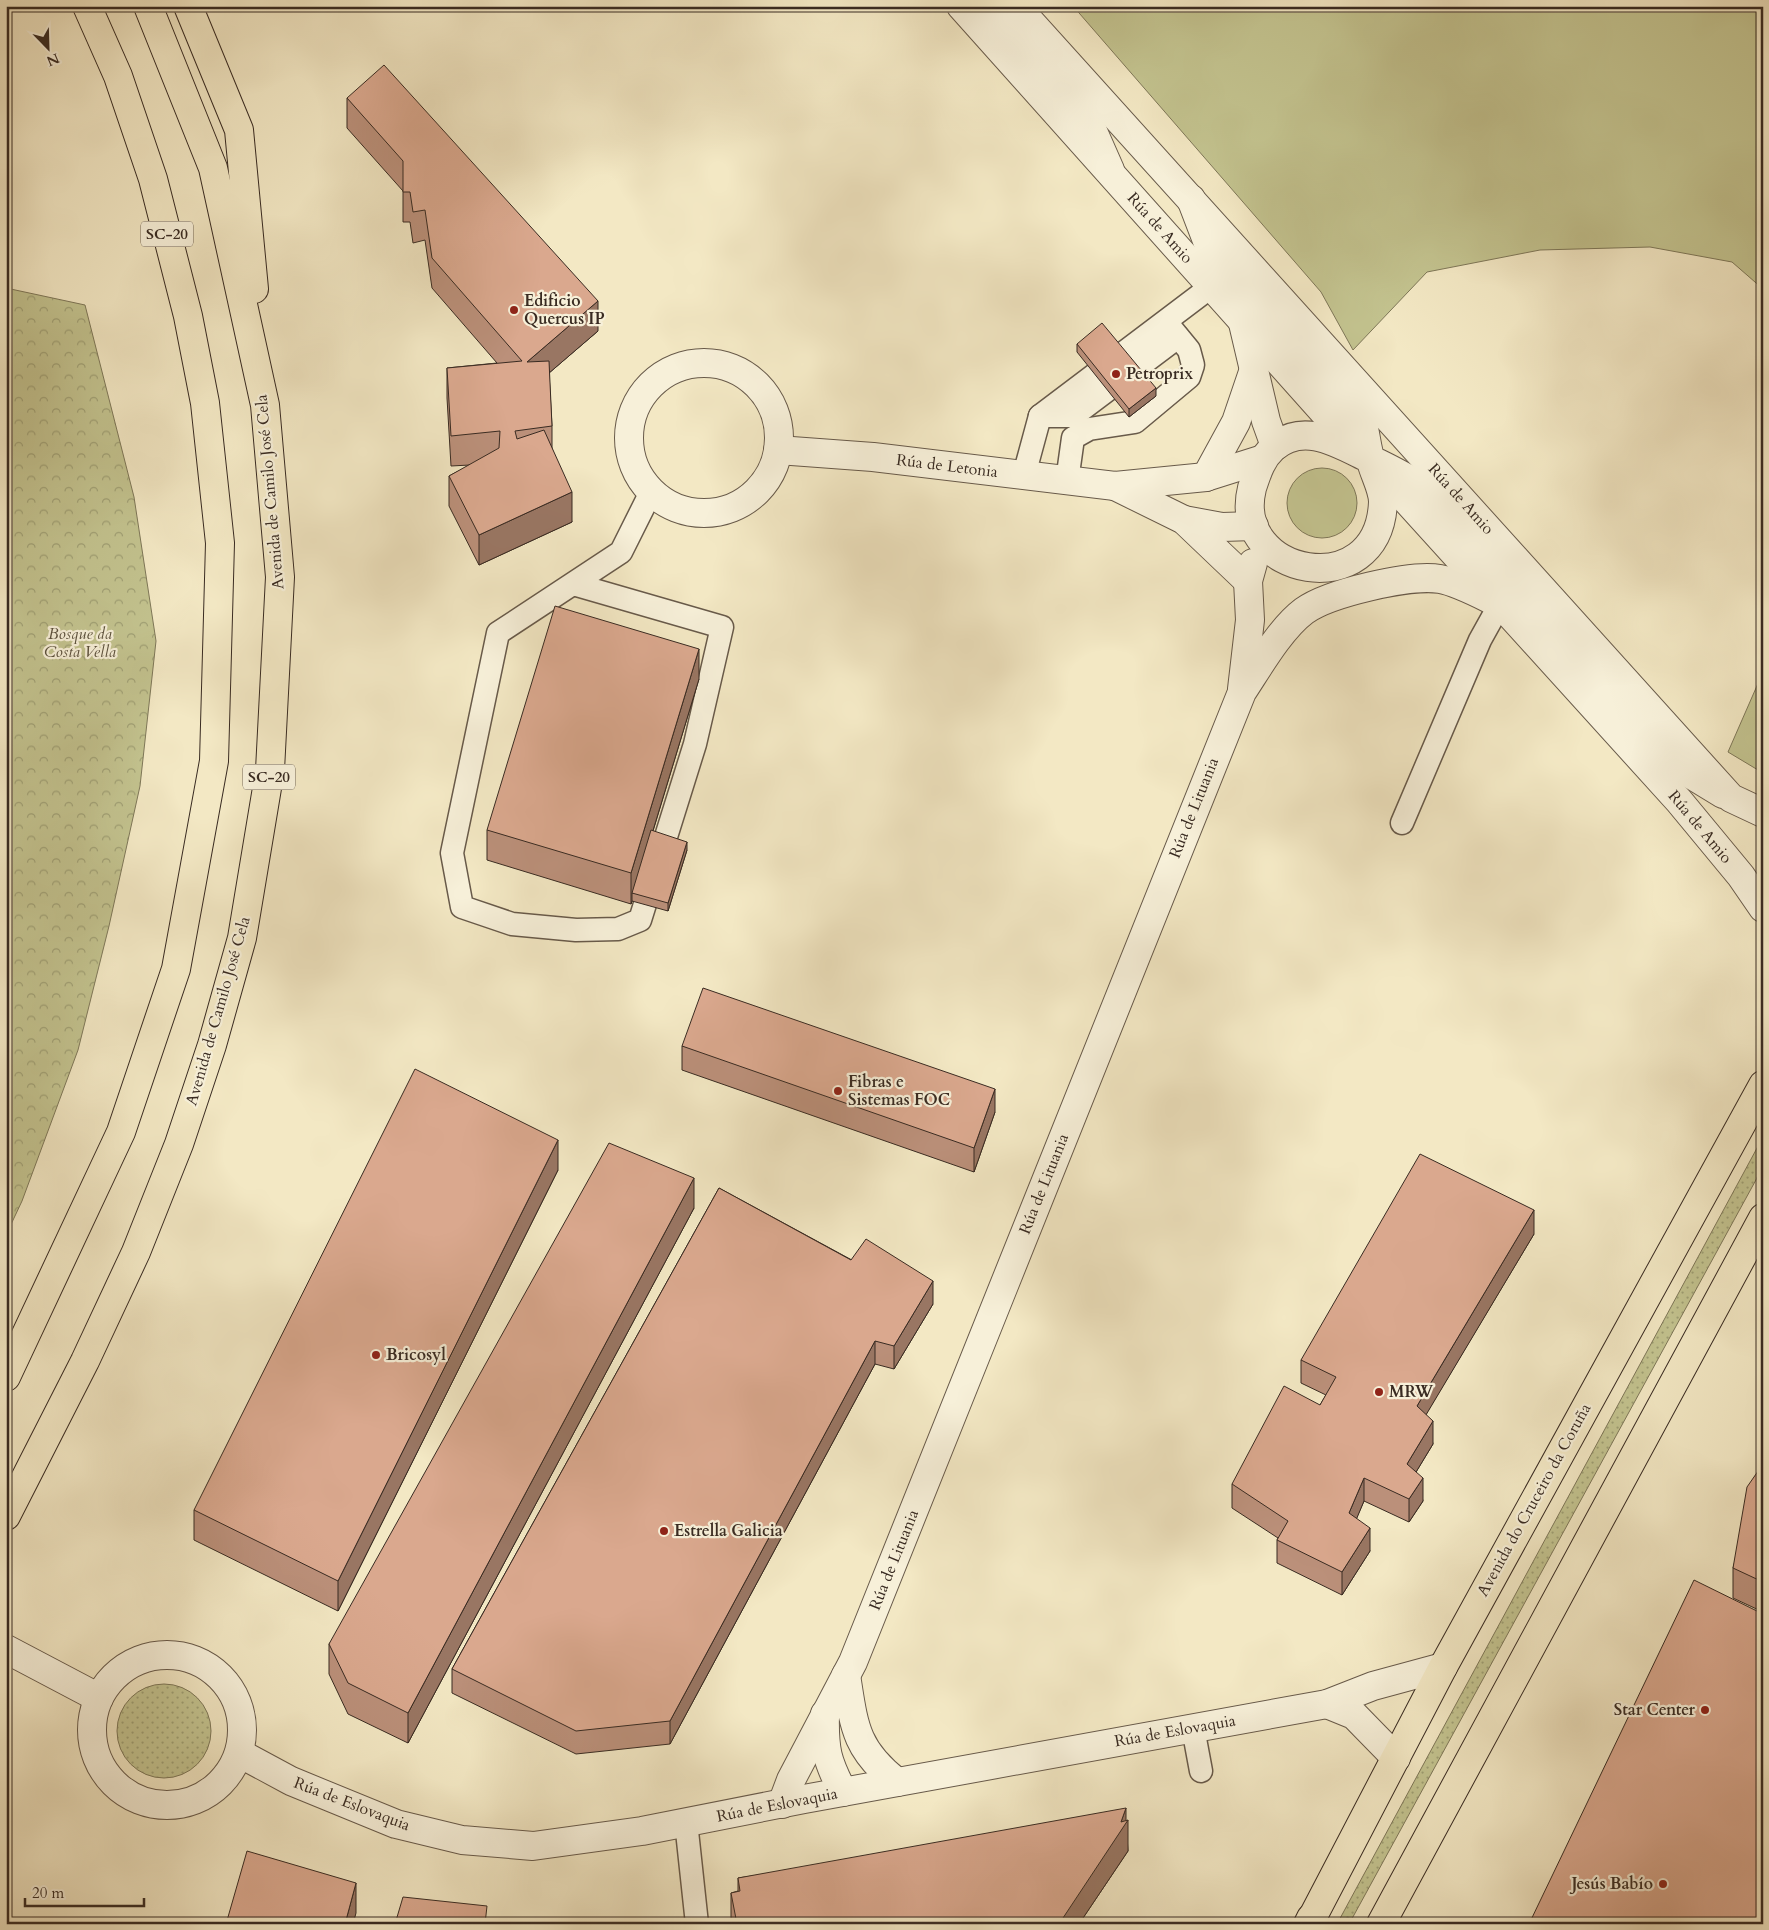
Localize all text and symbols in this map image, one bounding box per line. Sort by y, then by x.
north arrow [22,22,72,72]
text: N [44,48,62,71]
street label: Rúa de Amio [1122,187,1198,269]
road number: SC-20 [141,222,193,246]
place label: Edificio Quercus IP [524,290,605,330]
marker: Edificio Quercus IP [508,304,520,316]
place label: Petroprix [1126,363,1193,385]
marker: Petroprix [1110,368,1122,380]
street label: Avenida de Camilo José Cela [251,393,289,590]
street label: Rúa de Letonia [895,449,999,483]
street label: Rúa de Amio [1423,458,1499,540]
park label: Bosque da Costa Vella [44,623,116,663]
street label: Rúa de Lituania [1164,754,1224,862]
road number: SC-20 [243,764,295,790]
street label: Rúa de Amio [1663,786,1737,869]
street label: Avenida de Camilo José Cela [180,914,256,1108]
place label: Fibras e Sistemas FOC [848,1071,950,1111]
marker: Fibras e Sistemas FOC [832,1085,844,1097]
street label: Rúa de Lituania [1014,1130,1074,1238]
place label: Bricosyl [386,1344,446,1366]
marker: Bricosyl [370,1349,382,1361]
place label: MRW [1389,1381,1434,1403]
marker: MRW [1373,1386,1385,1398]
street label: Avenida do Cruceiro da Coruña [1472,1399,1596,1600]
street label: Rúa de Lituania [864,1506,924,1614]
place label: Estrella Galicia [674,1520,783,1542]
marker: Estrella Galicia [658,1525,670,1537]
place label: Star Center [1614,1699,1696,1721]
marker: Star Center [1699,1704,1711,1716]
street label: Rúa de Eslovaquia [1113,1709,1237,1753]
street label: Rúa de Eslovaquia [291,1772,413,1836]
street label: Rúa de Eslovaquia [715,1782,839,1828]
place label: Jesús Babío [1569,1873,1653,1895]
scale bar [25,1875,144,1907]
marker: Jesús Babío [1657,1878,1669,1890]
text: 20 m [32,1883,64,1903]

